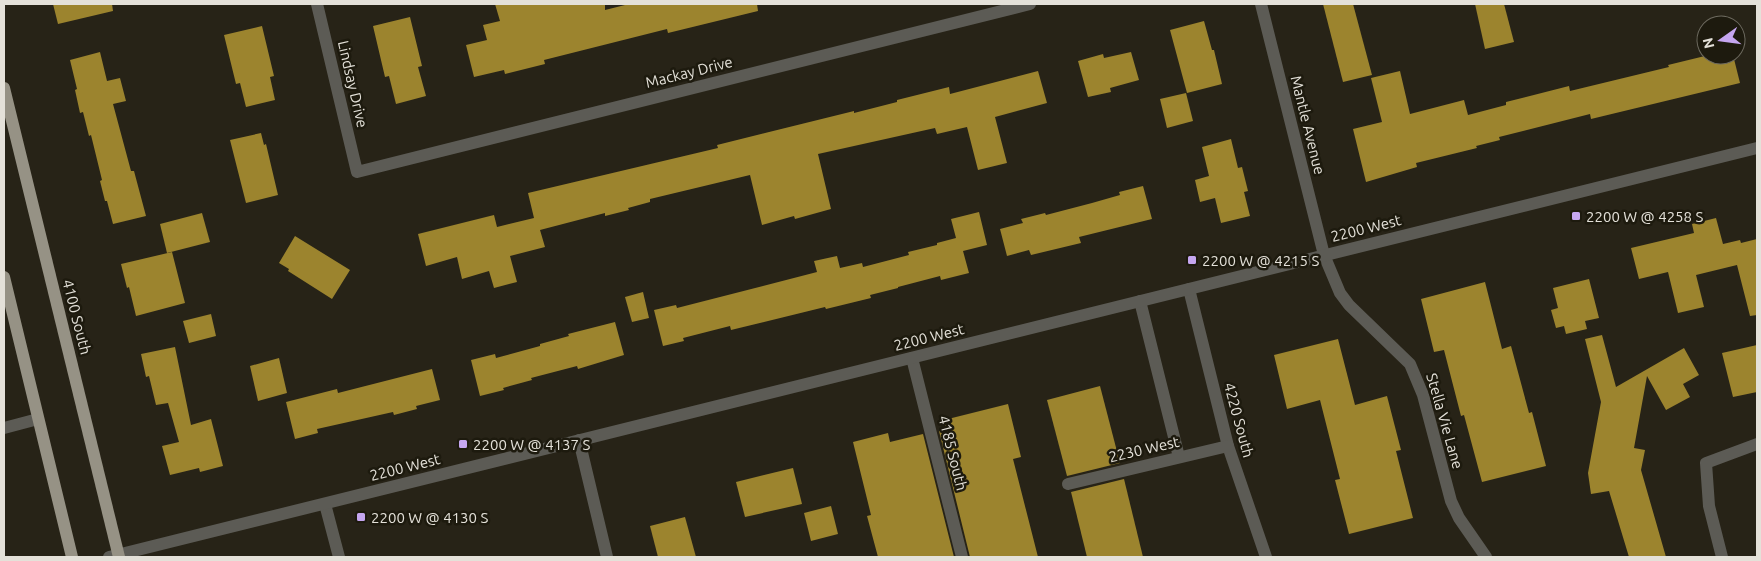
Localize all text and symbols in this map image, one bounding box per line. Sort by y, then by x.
north arrow [1696,15,1746,65]
text: N [1699,36,1717,50]
street label: Lindsay Drive [335,39,371,129]
street label: Mackay Drive [644,53,734,91]
street label: Mantle Avenue [1287,74,1329,176]
place label: 2200 W @ 4258 S [1586,208,1703,225]
marker: 2200 W @ 4258 S [1570,210,1582,222]
street label: 2200 West [1329,211,1403,245]
place label: 2200 W @ 4215 S [1202,252,1319,269]
marker: 2200 W @ 4215 S [1186,254,1198,266]
street label: 4100 South [59,278,95,356]
street label: 2200 West [892,320,966,354]
street label: Stella Vie Lane [1423,371,1467,471]
street label: 4220 South [1221,381,1257,459]
street label: 4185 South [935,414,971,492]
street label: 2230 West [1107,433,1181,465]
place label: 2200 W @ 4137 S [473,436,590,453]
marker: 2200 W @ 4137 S [457,438,469,450]
street label: 2200 West [368,450,442,484]
place label: 2200 W @ 4130 S [371,509,488,526]
marker: 2200 W @ 4130 S [355,511,367,523]

